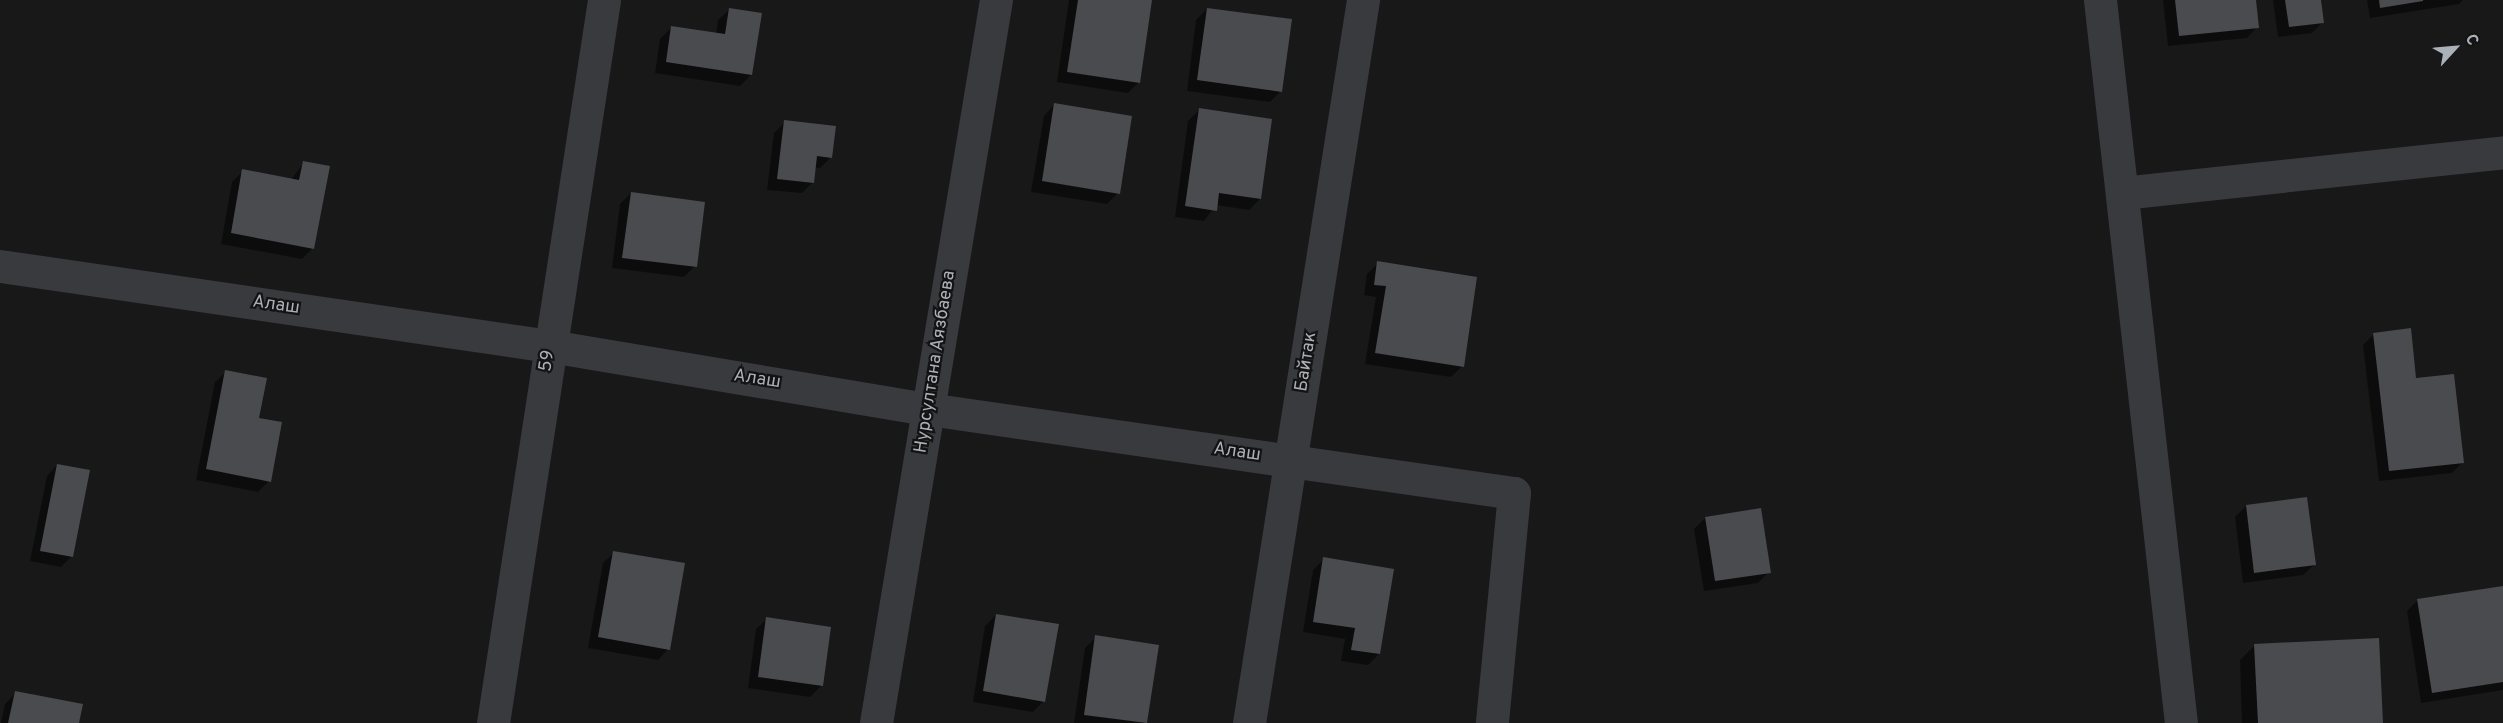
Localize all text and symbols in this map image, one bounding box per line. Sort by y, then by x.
north arrow [2425,18,2485,78]
text: С [2460,31,2482,49]
street label: Нурсултана Аязбаева [911,269,961,455]
street label: Алаш [251,292,301,320]
street label: Байтак [1292,331,1322,393]
street label: 59 [536,349,560,373]
street label: Алаш [732,366,782,394]
street label: Алаш [1212,439,1262,467]

